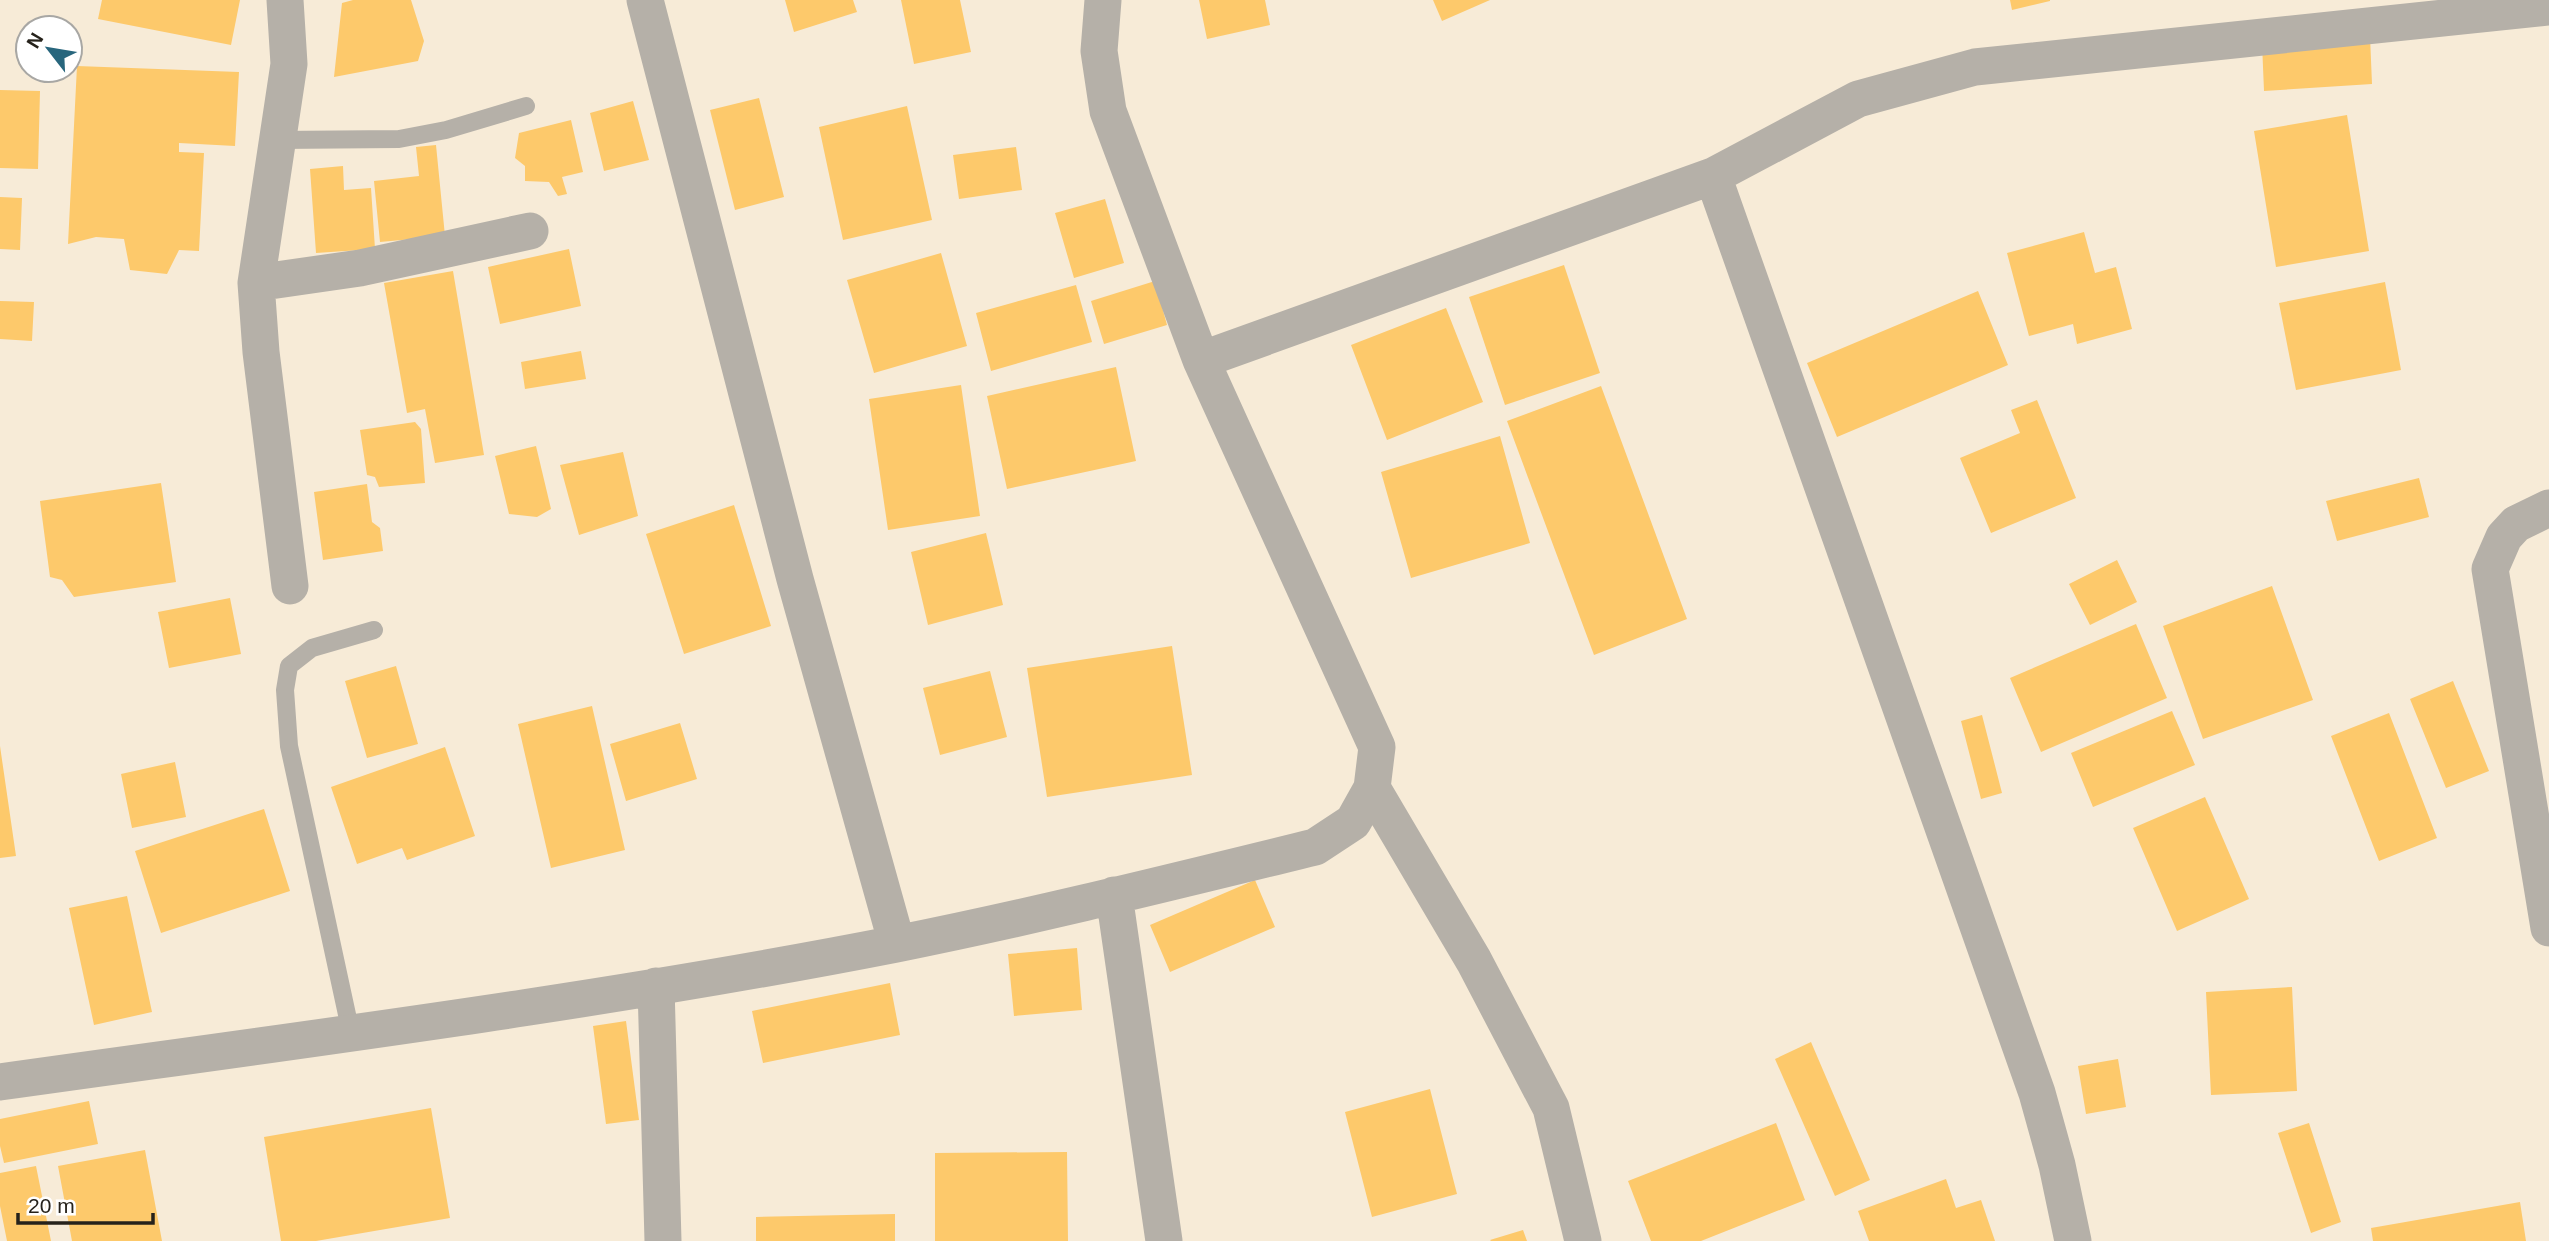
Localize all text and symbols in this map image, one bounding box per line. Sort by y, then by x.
north arrow [14,14,84,84]
text: N [22,29,47,52]
scale bar [18,1182,152,1226]
text: 20 m [28,1194,75,1217]

